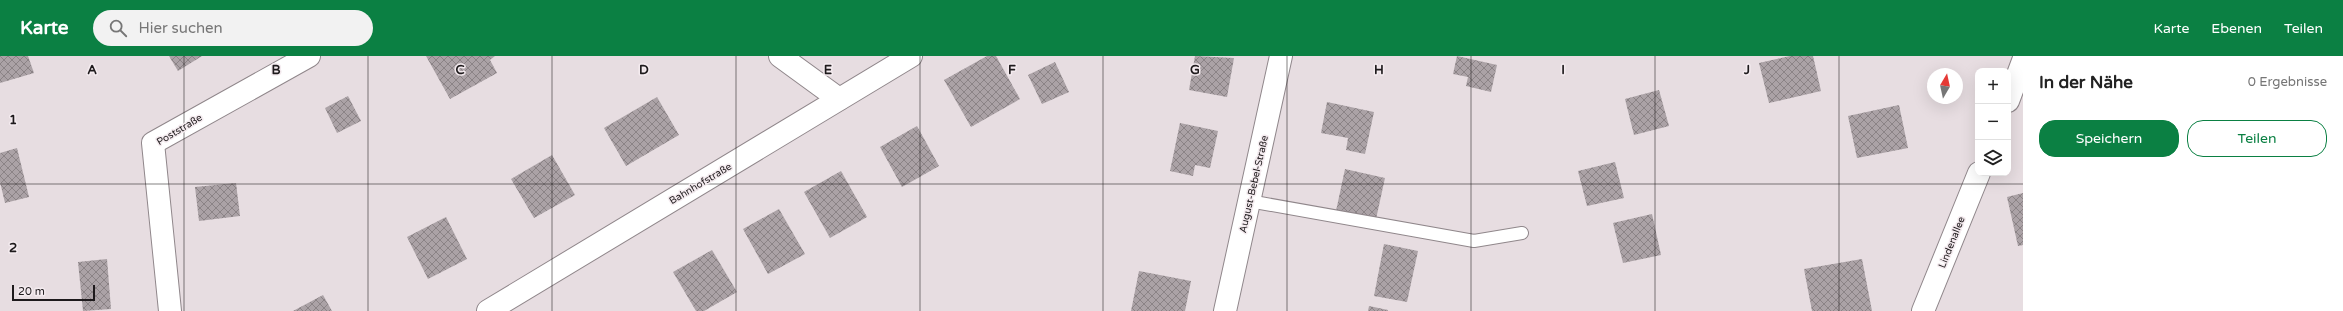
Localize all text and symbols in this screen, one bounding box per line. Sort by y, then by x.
search box [93,10,373,46]
text: Karte [20,17,69,39]
icon: search [107,17,129,39]
text: Hier suchen [139,19,223,37]
text: Karte [2154,20,2189,37]
text: Ebenen [2211,20,2262,37]
text: Teilen [2284,20,2323,37]
text: A [87,62,97,78]
text: B [271,62,281,78]
text: C [455,62,465,78]
text: D [639,62,649,78]
text: E [824,62,832,78]
text: F [1008,62,1016,78]
text: G [1190,62,1200,78]
text: H [1374,62,1384,78]
text: I [1561,62,1565,78]
text: J [1743,62,1750,78]
north arrow [1927,68,1963,104]
map controls [1975,68,2011,176]
button: + [1975,68,2011,104]
text: In der Nähe [2039,72,2133,93]
text: 0 Ergebnisse [2248,74,2327,90]
button: − [1975,104,2011,140]
street label: Poststraße [155,111,205,148]
text: 1 [9,112,17,128]
button: Speichern [2039,120,2179,157]
button: Teilen [2187,120,2327,157]
street label: August-Bebel-Straße [1237,134,1271,234]
button: layers [1975,140,2011,176]
street label: Bahnhofstraße [667,160,734,207]
street label: Lindenallee [1936,215,1968,270]
text: 2 [9,240,17,256]
scale bar [12,283,95,302]
text: 20 m [18,285,45,298]

